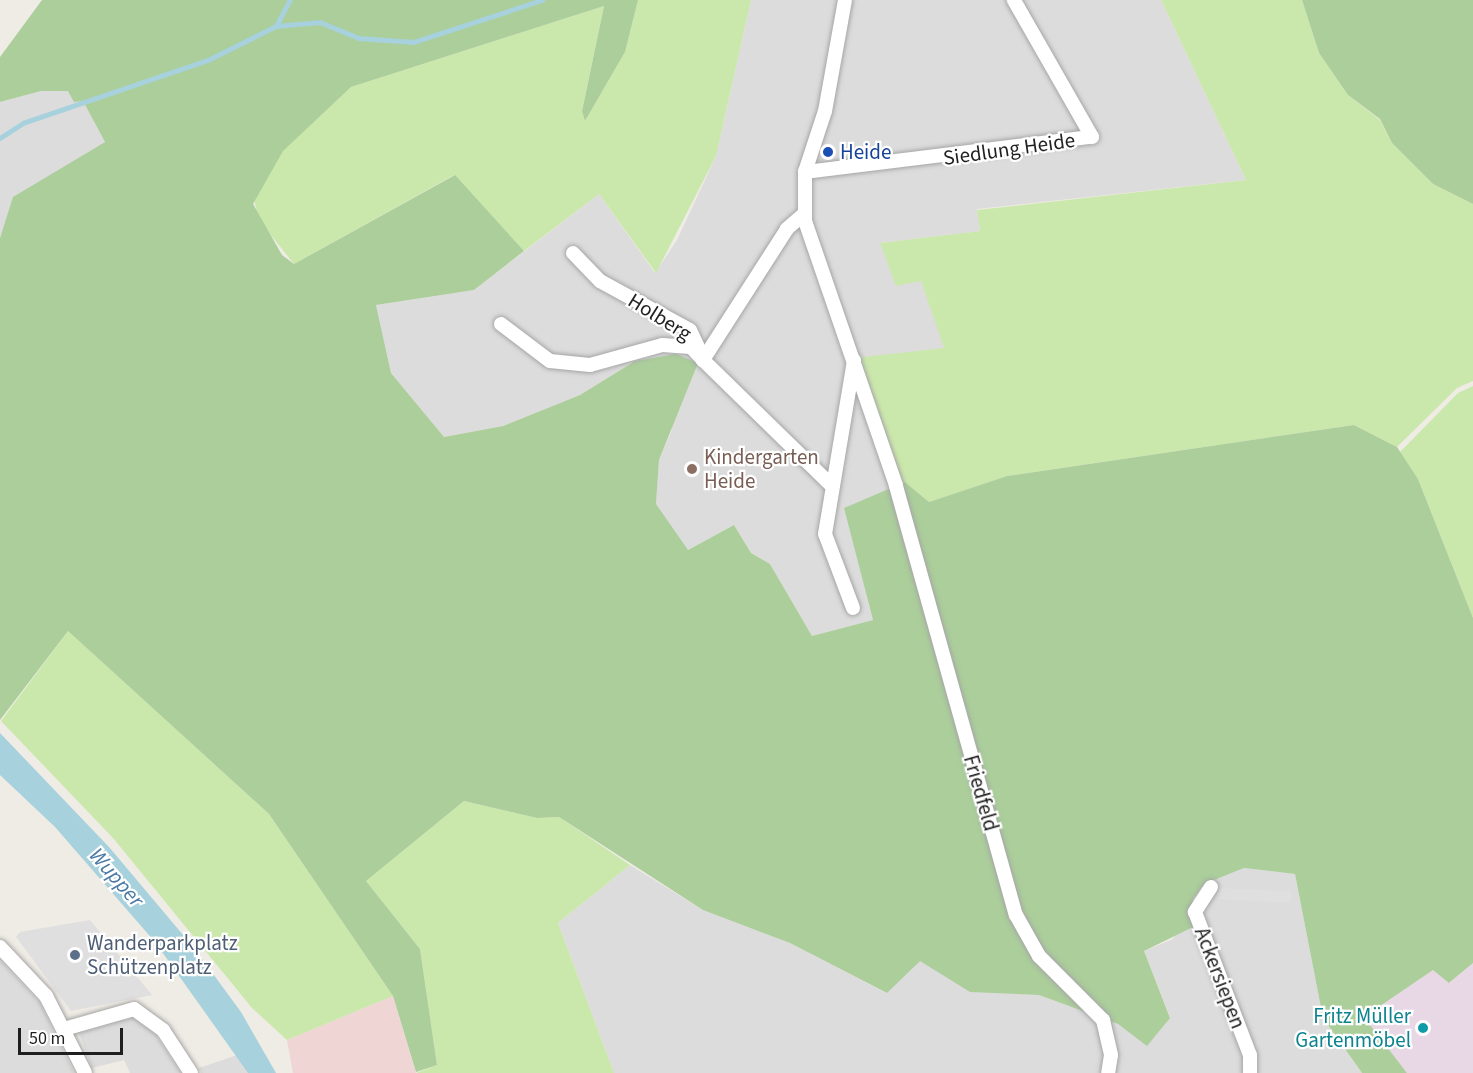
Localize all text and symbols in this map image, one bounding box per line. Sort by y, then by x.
street label: Siedlung Heide [941,127,1077,171]
place label: Heide [840,139,891,165]
marker: Heide [821,145,835,159]
street label: Holberg [624,288,696,346]
place label: Kindergarten Heide [704,444,819,494]
marker: Kindergarten Heide [685,462,699,476]
street label: Friedfeld [958,752,1004,834]
water label: Wupper [83,843,149,913]
street label: Ackersiepen [1189,924,1251,1032]
place label: Wanderparkplatz Schützenplatz [87,930,238,980]
marker: Wanderparkplatz Schützenplatz [68,948,82,962]
place label: Fritz Müller Gartenmöbel [1295,1003,1411,1053]
scale bar [21,1016,126,1054]
marker: Fritz Müller Gartenmöbel [1416,1021,1430,1035]
text: 50 m [29,1026,65,1051]

